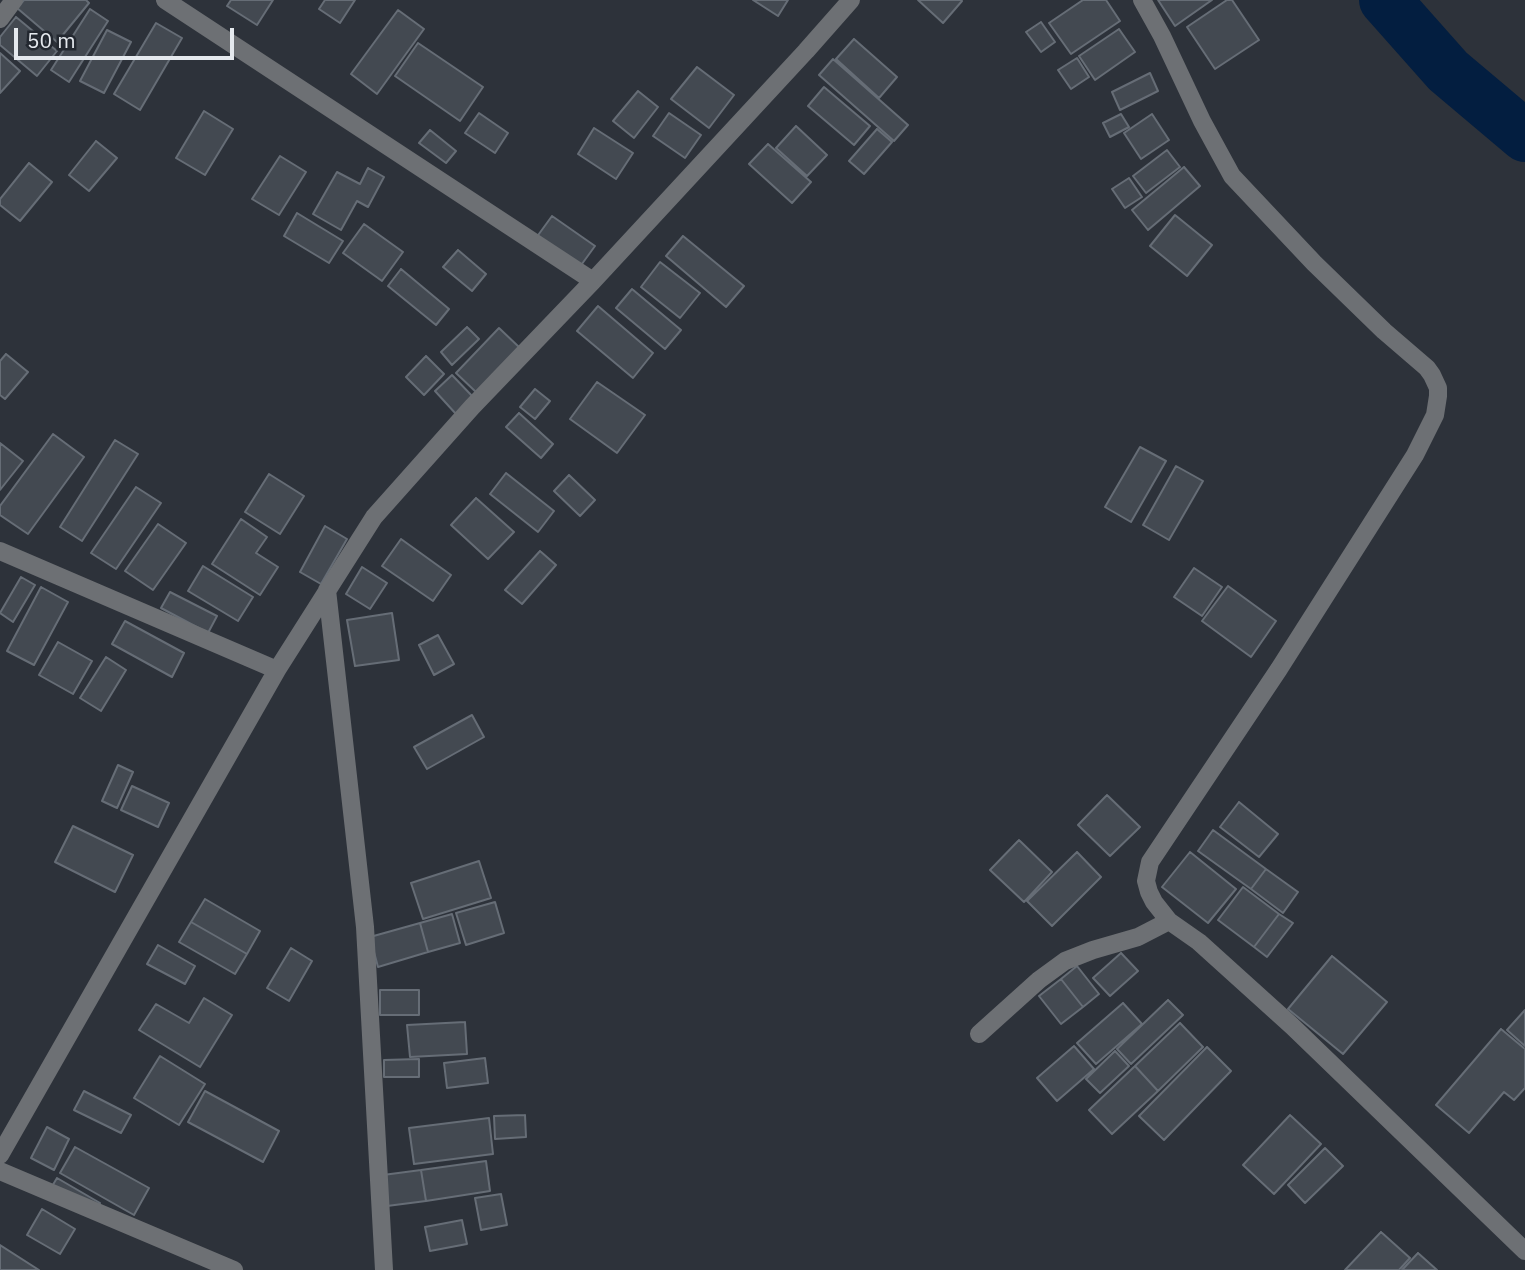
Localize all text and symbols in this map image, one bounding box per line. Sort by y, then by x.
scale bar [18,14,238,58]
text: 50 m [27,26,76,54]

